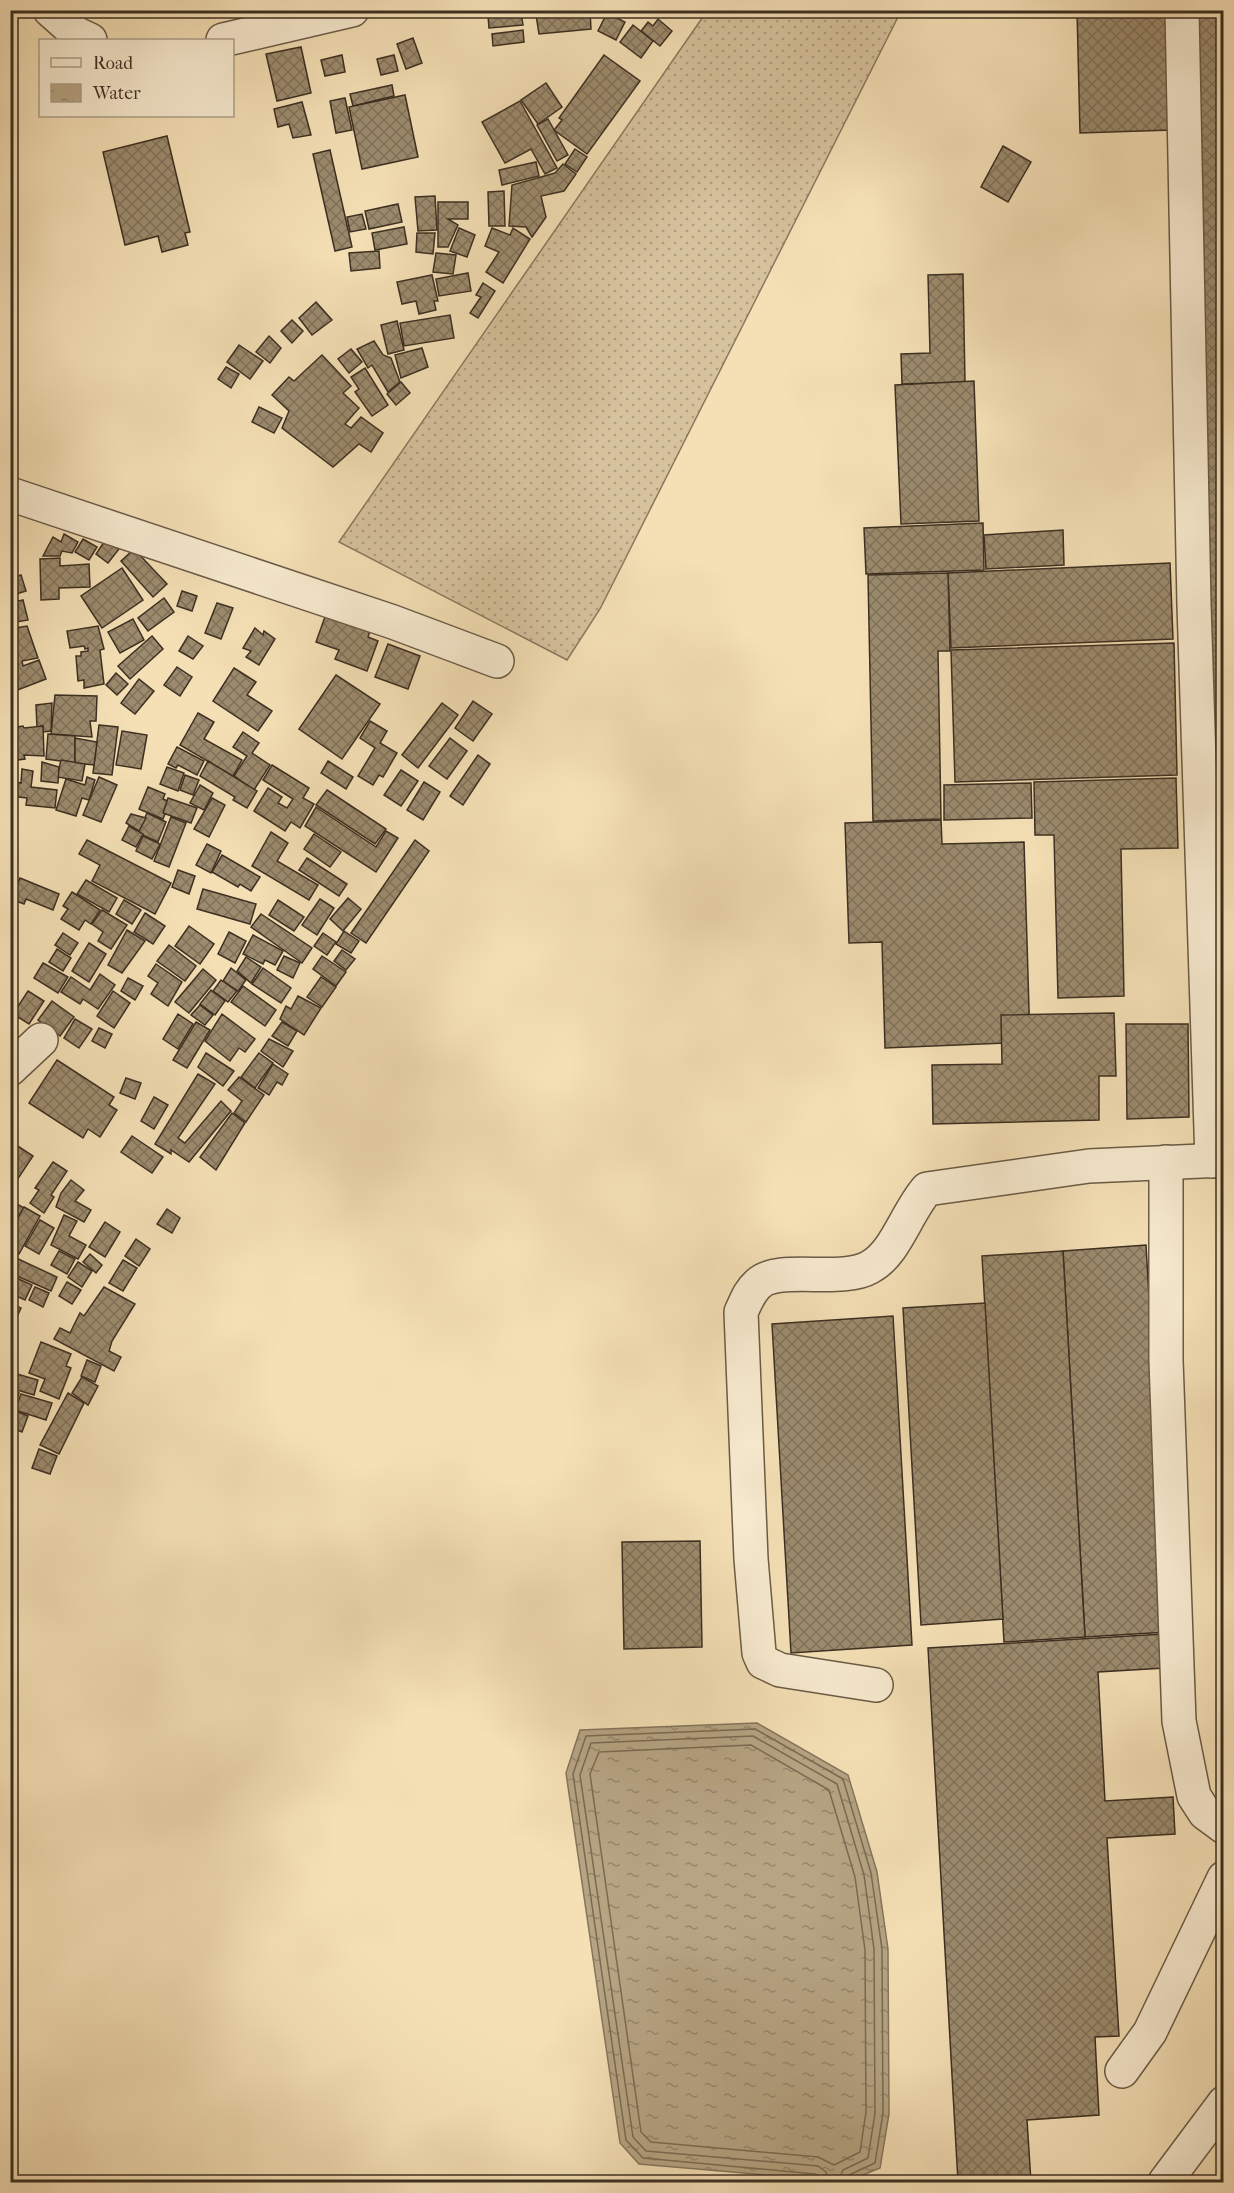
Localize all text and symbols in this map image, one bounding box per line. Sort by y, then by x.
legend [39,39,234,117]
text: Road [93,53,133,74]
text: Water [92,83,141,104]

